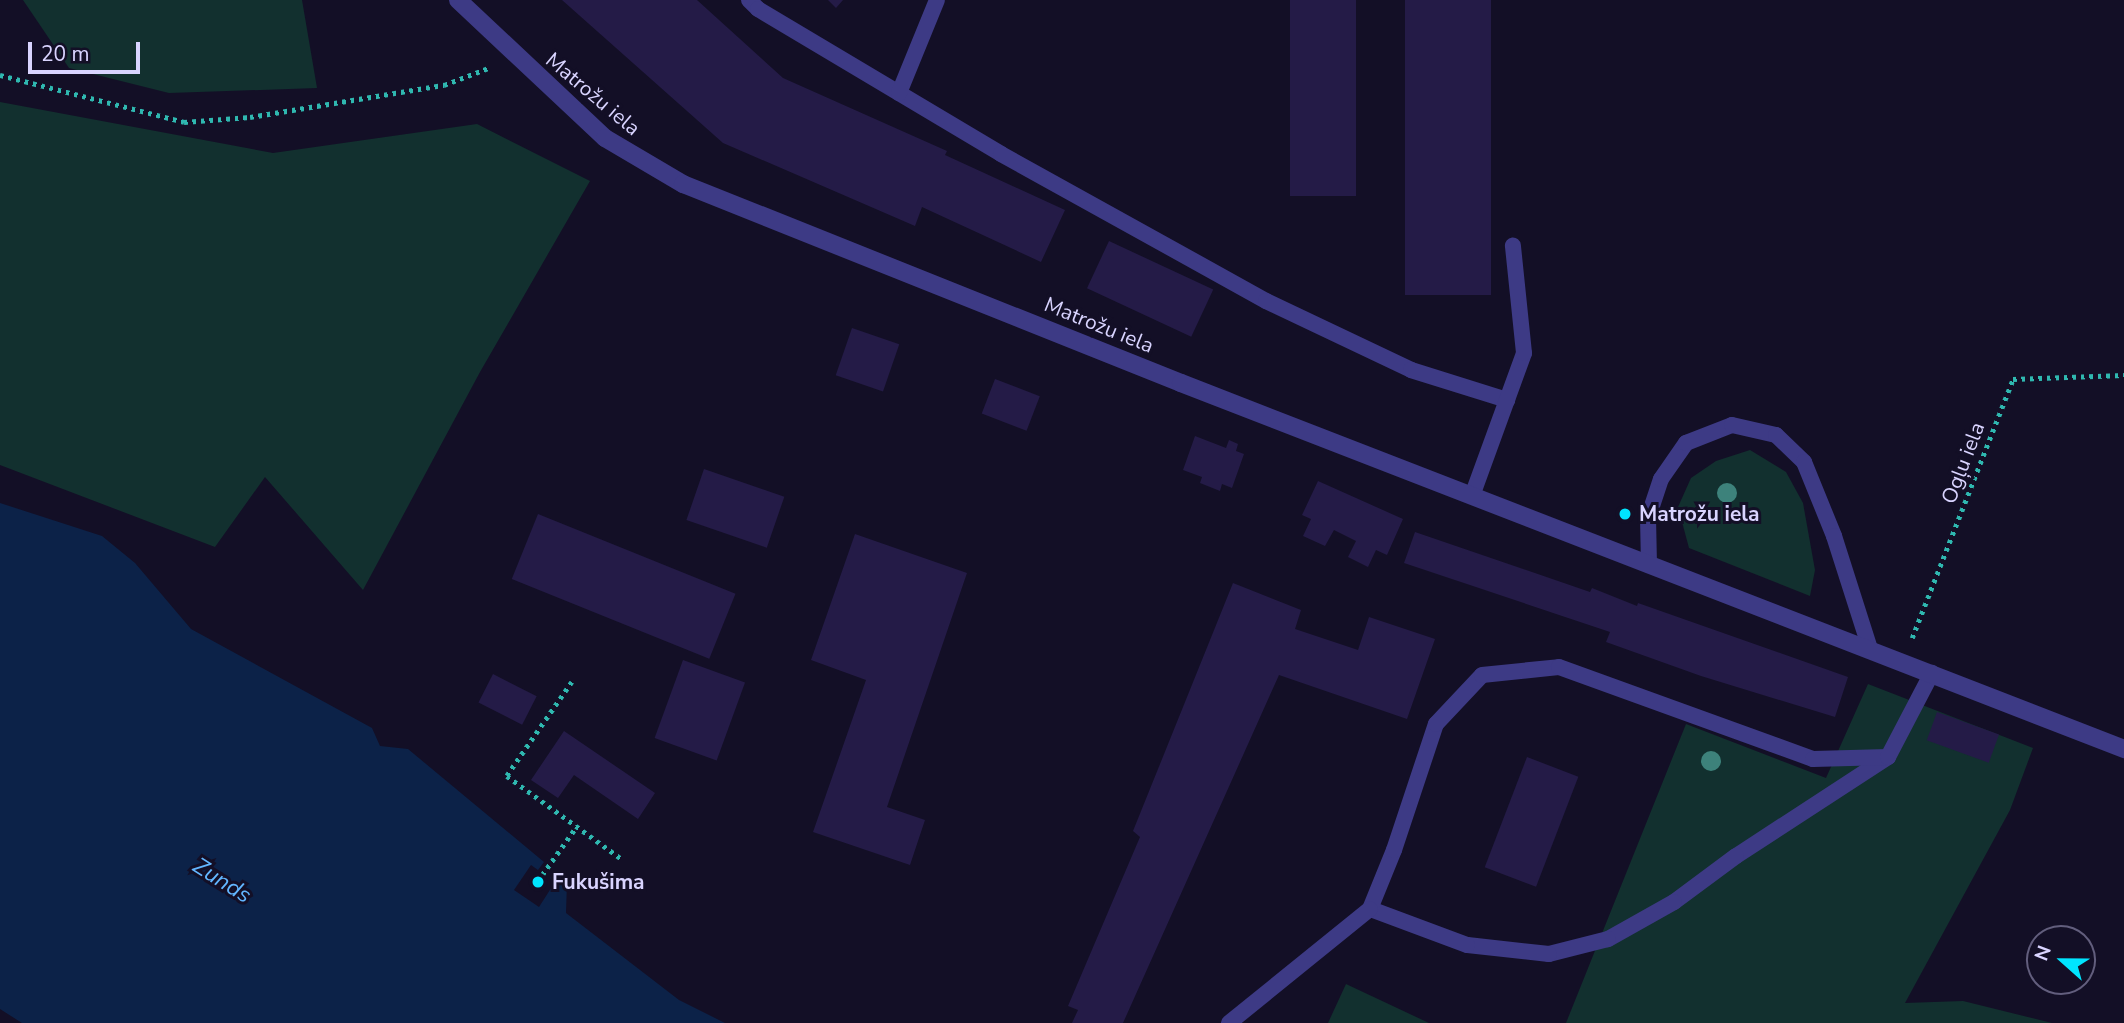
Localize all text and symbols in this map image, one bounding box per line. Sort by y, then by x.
scale bar [32,28,144,72]
text: 20 m [41,40,90,68]
street label: Matrožu iela [541,47,645,141]
street label: Matrožu iela [1041,292,1157,358]
street label: Ogļu iela [1936,419,1990,507]
place label: Matrožu iela [1639,501,1759,527]
marker: Matrožu iela [1617,506,1633,522]
water label: Zunds [188,852,256,910]
place label: Fukušima [552,869,645,895]
marker: Fukušima [530,874,546,890]
north arrow [2026,925,2096,995]
text: N [2029,942,2058,964]

